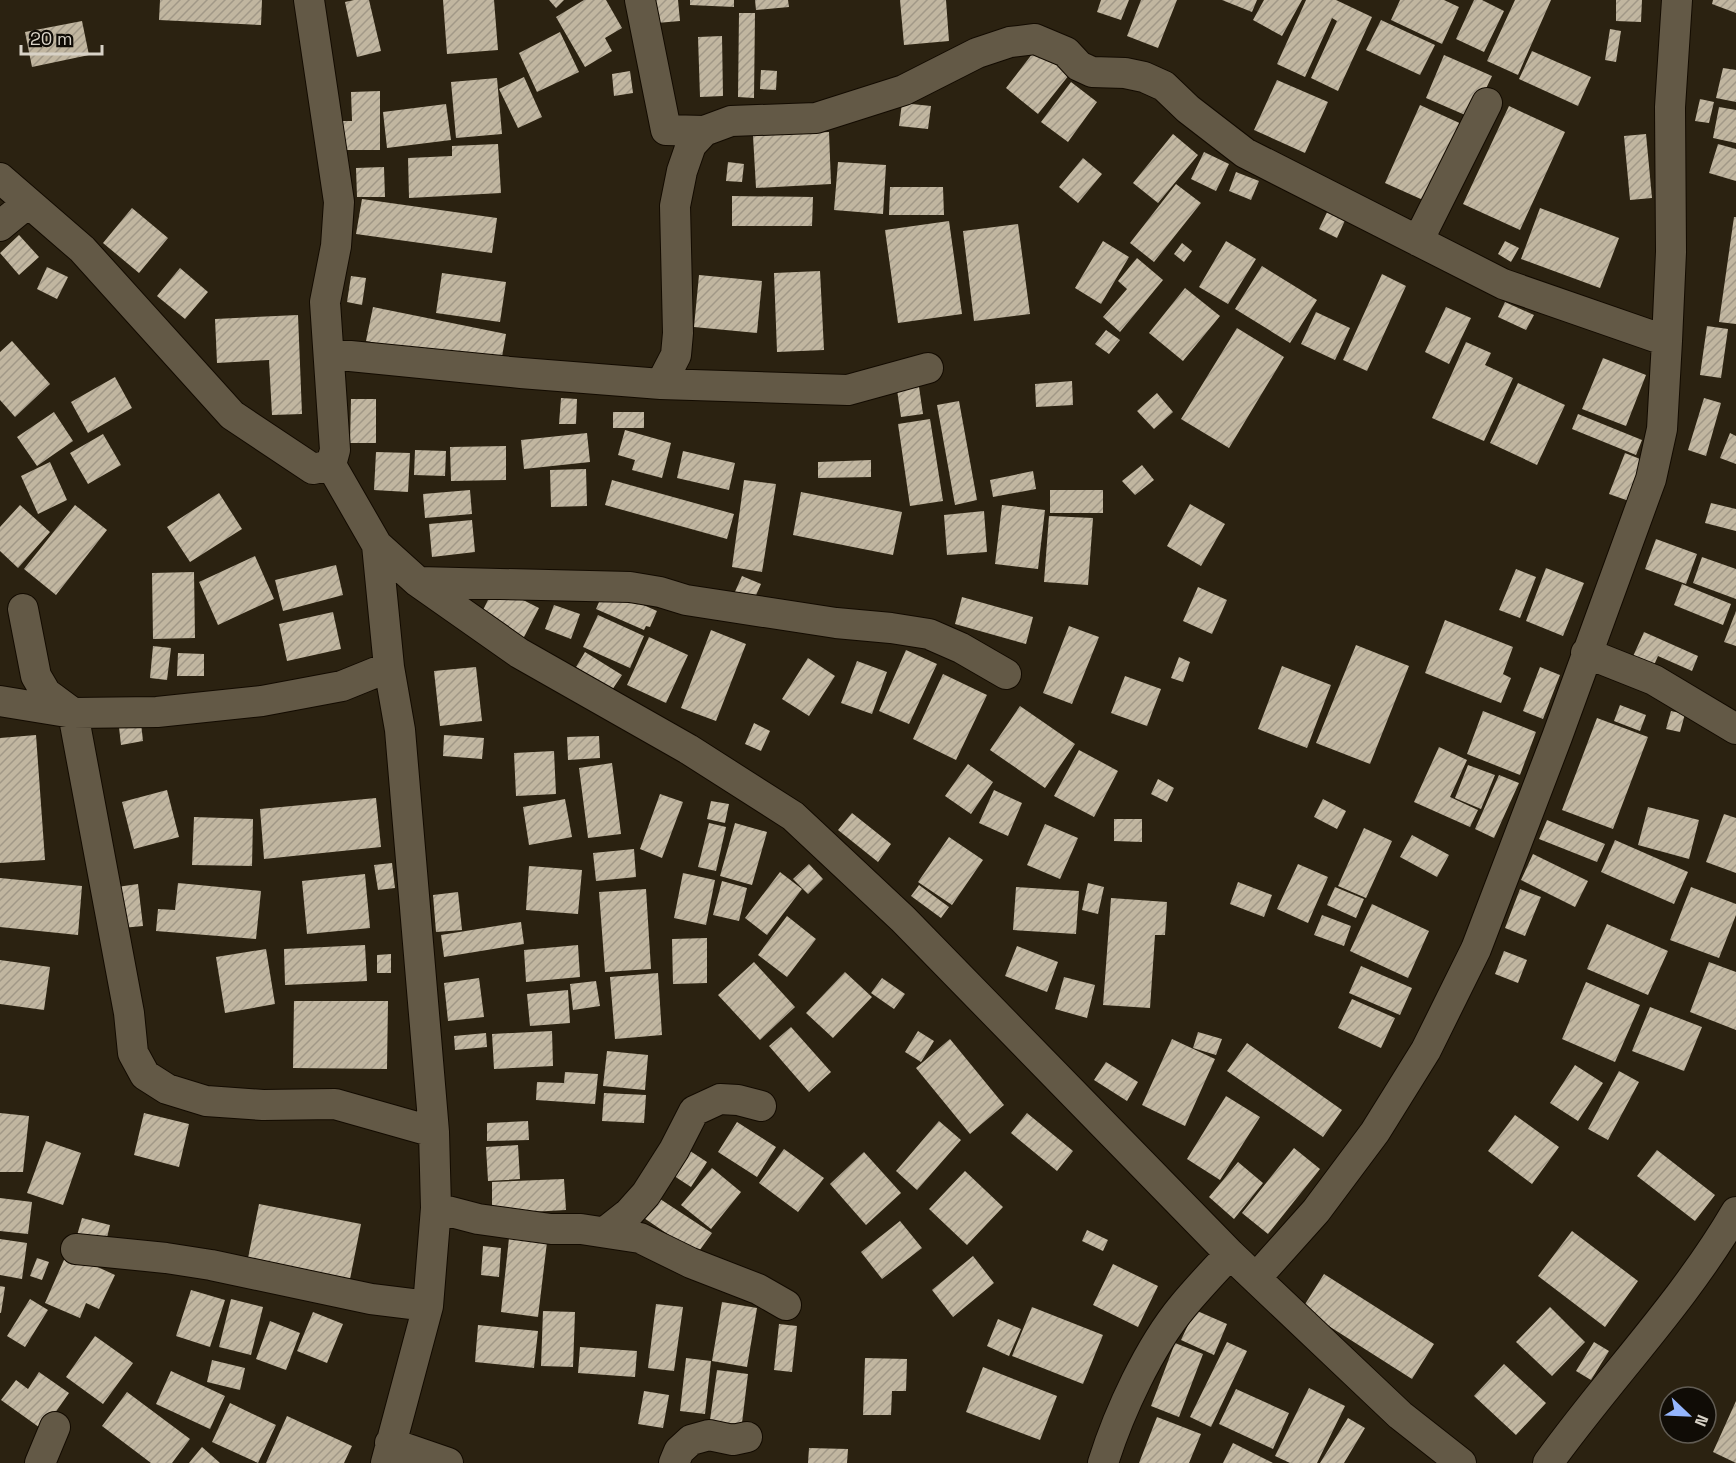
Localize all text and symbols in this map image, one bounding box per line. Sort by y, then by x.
scale bar [21,18,102,56]
text: 20 m [30,27,73,50]
north arrow [1658,1385,1718,1445]
text: N [1690,1412,1713,1430]

